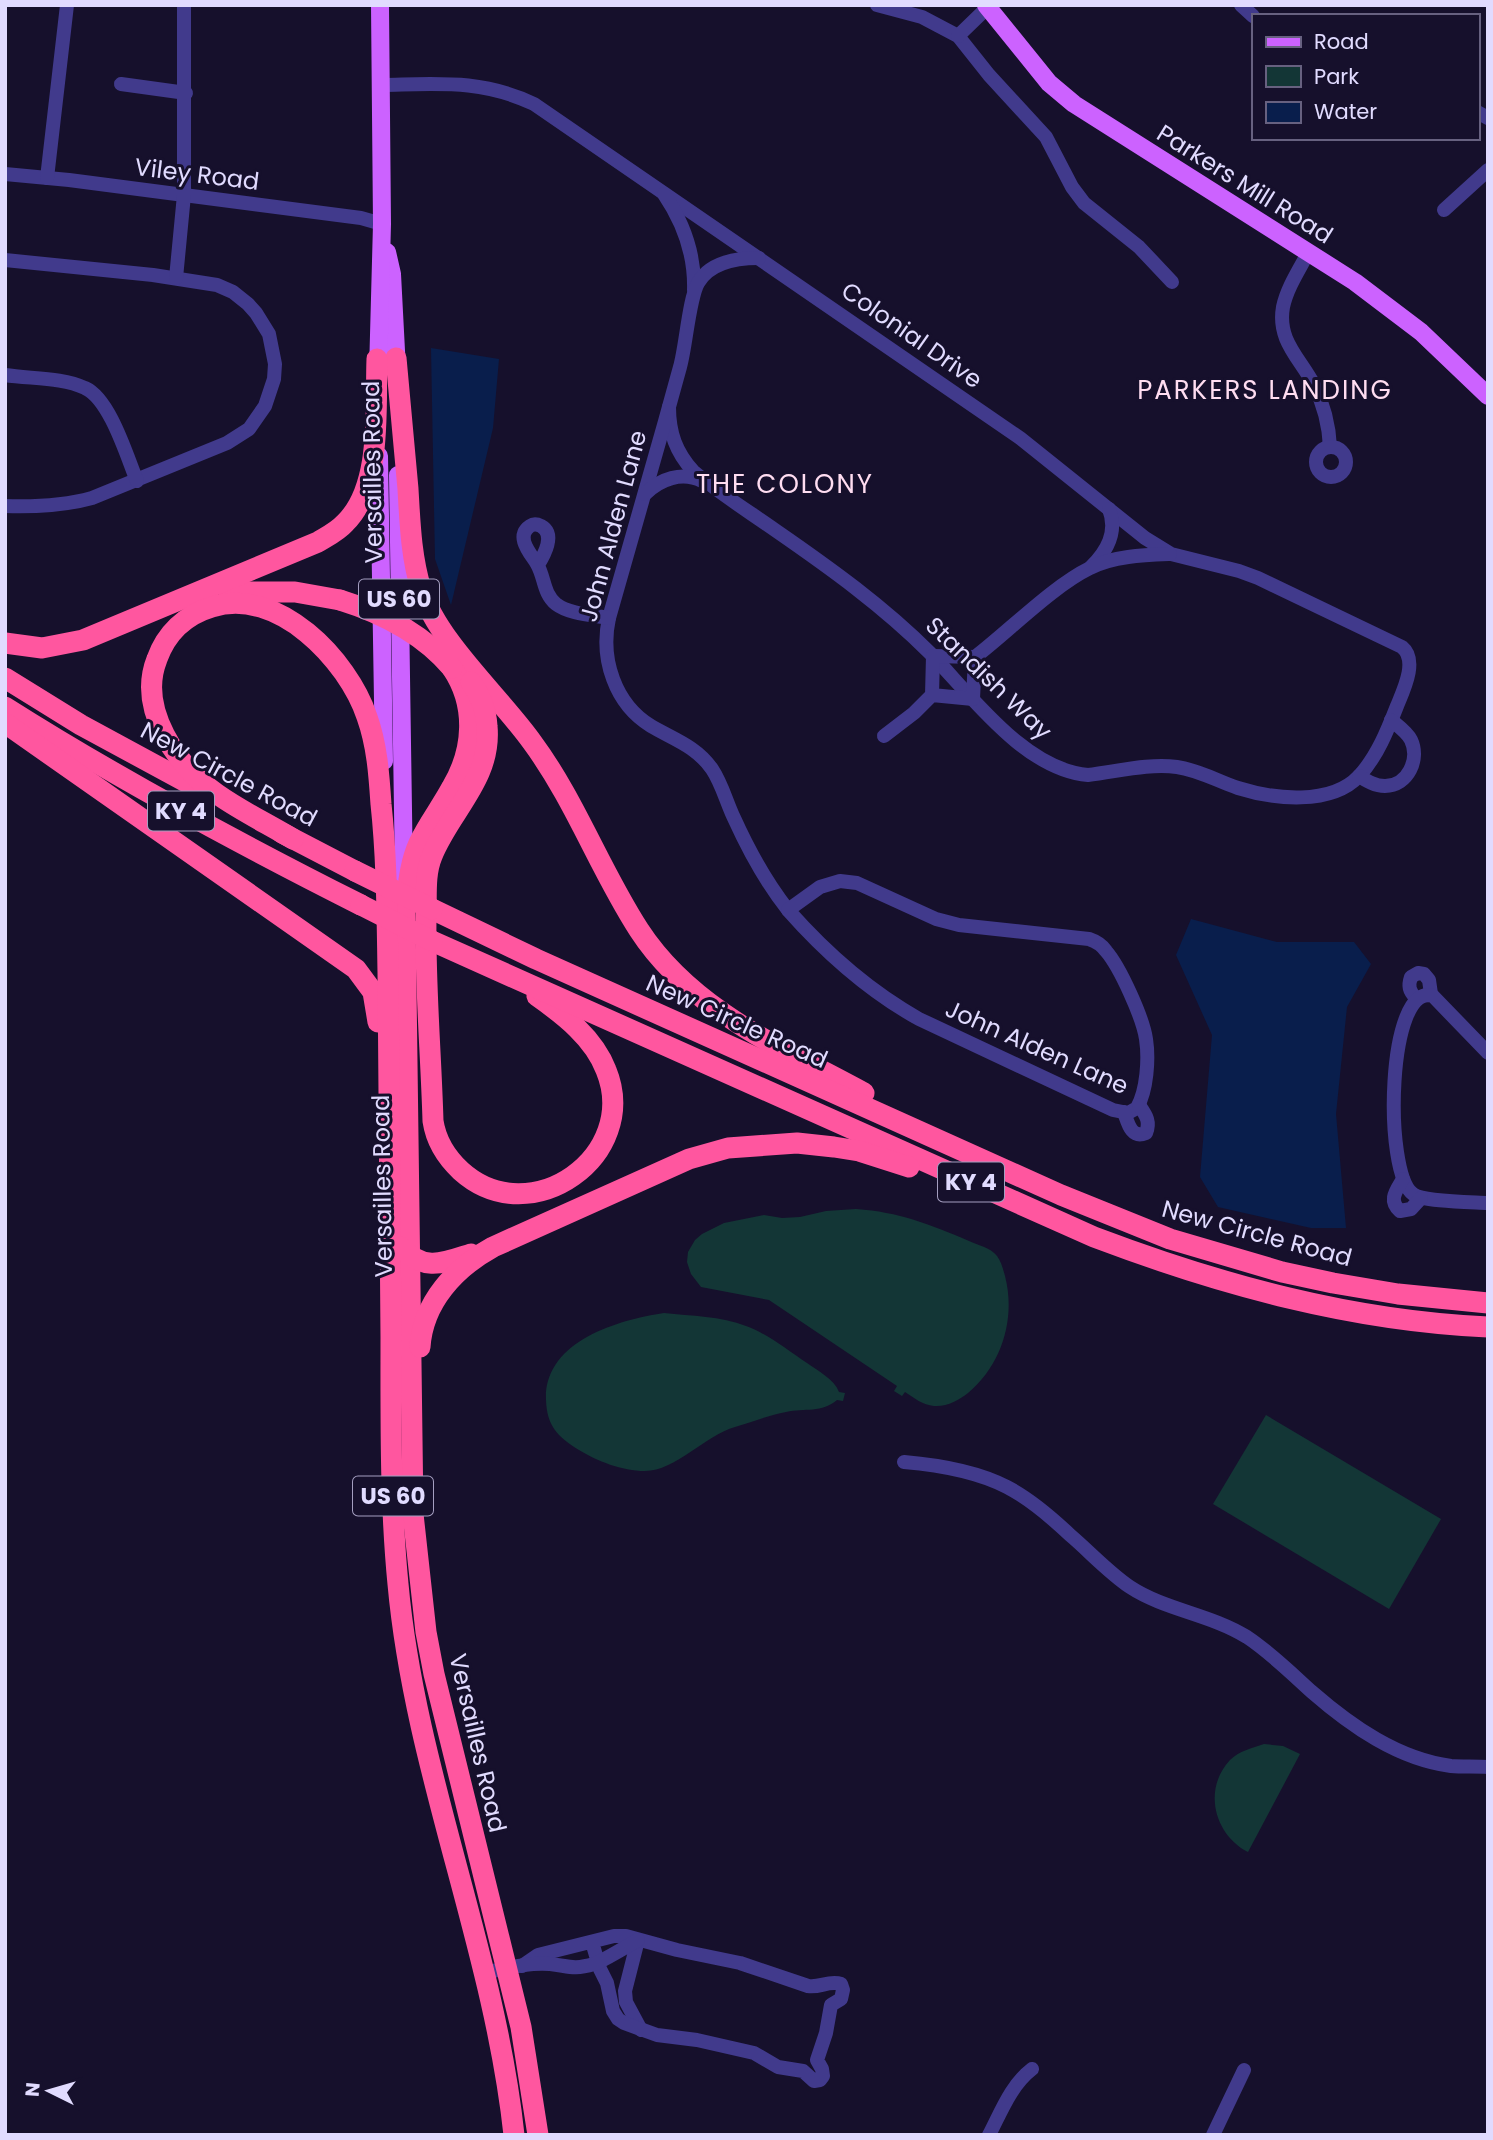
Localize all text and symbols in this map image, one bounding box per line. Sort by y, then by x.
legend [1252,14,1479,140]
text: Road [1314,27,1369,56]
text: Park [1314,62,1359,91]
text: Water [1314,97,1377,126]
street label: Parkers Mill Road [1151,117,1339,251]
street label: Viley Road [133,150,261,198]
street label: Colonial Drive [835,274,989,396]
district label: PARKERS LANDING [1137,372,1393,408]
street label: Versailles Road [354,380,390,564]
street label: John Alden Lane [572,427,654,625]
district label: THE COLONY [696,466,874,502]
road number: US 60 [359,580,439,618]
street label: Standish Way [919,609,1060,747]
street label: New Circle Road [135,714,323,834]
road number: KY 4 [148,792,214,831]
street label: New Circle Road [641,966,833,1076]
street label: John Alden Lane [940,992,1134,1102]
street label: Versailles Road [364,1094,400,1278]
road number: KY 4 [938,1162,1004,1202]
street label: New Circle Road [1158,1192,1356,1274]
road number: US 60 [353,1476,433,1516]
street label: Versailles Road [441,1650,515,1836]
north arrow [14,2056,84,2126]
text: N [18,2081,47,2098]

